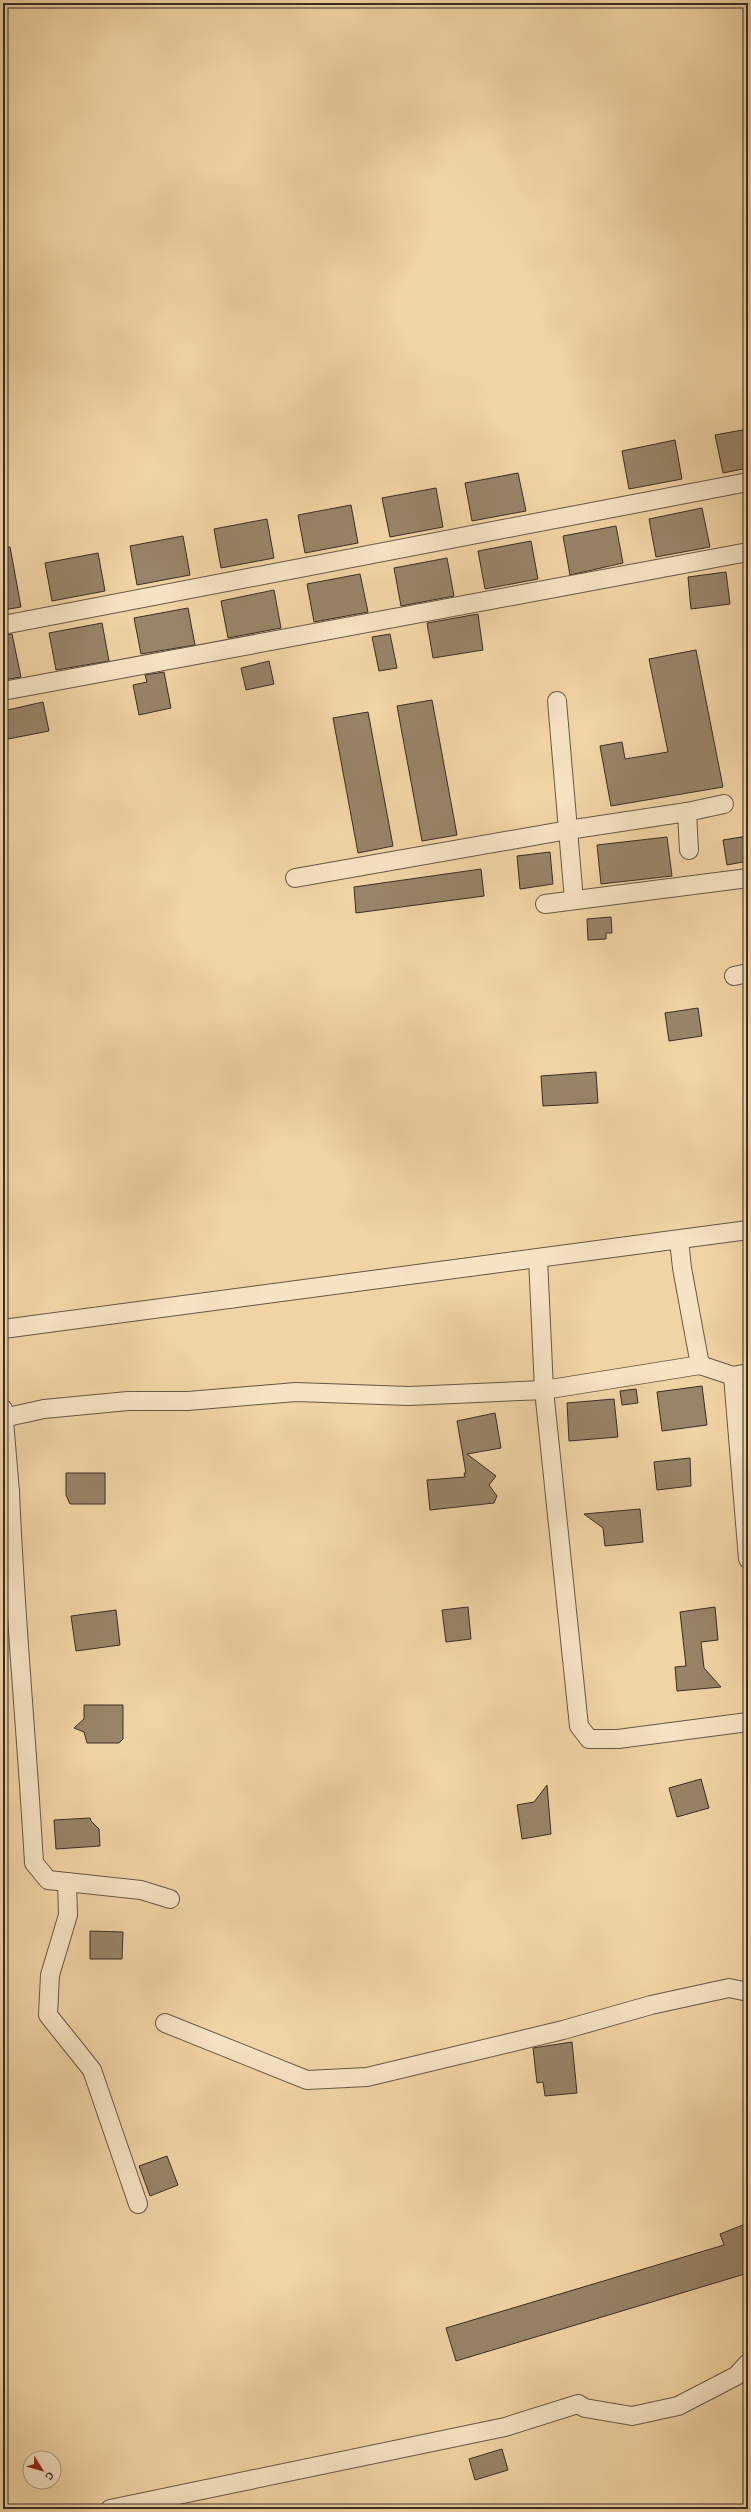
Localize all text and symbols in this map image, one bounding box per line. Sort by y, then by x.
north arrow [22,2450,62,2490]
text: С [41,2468,58,2483]

